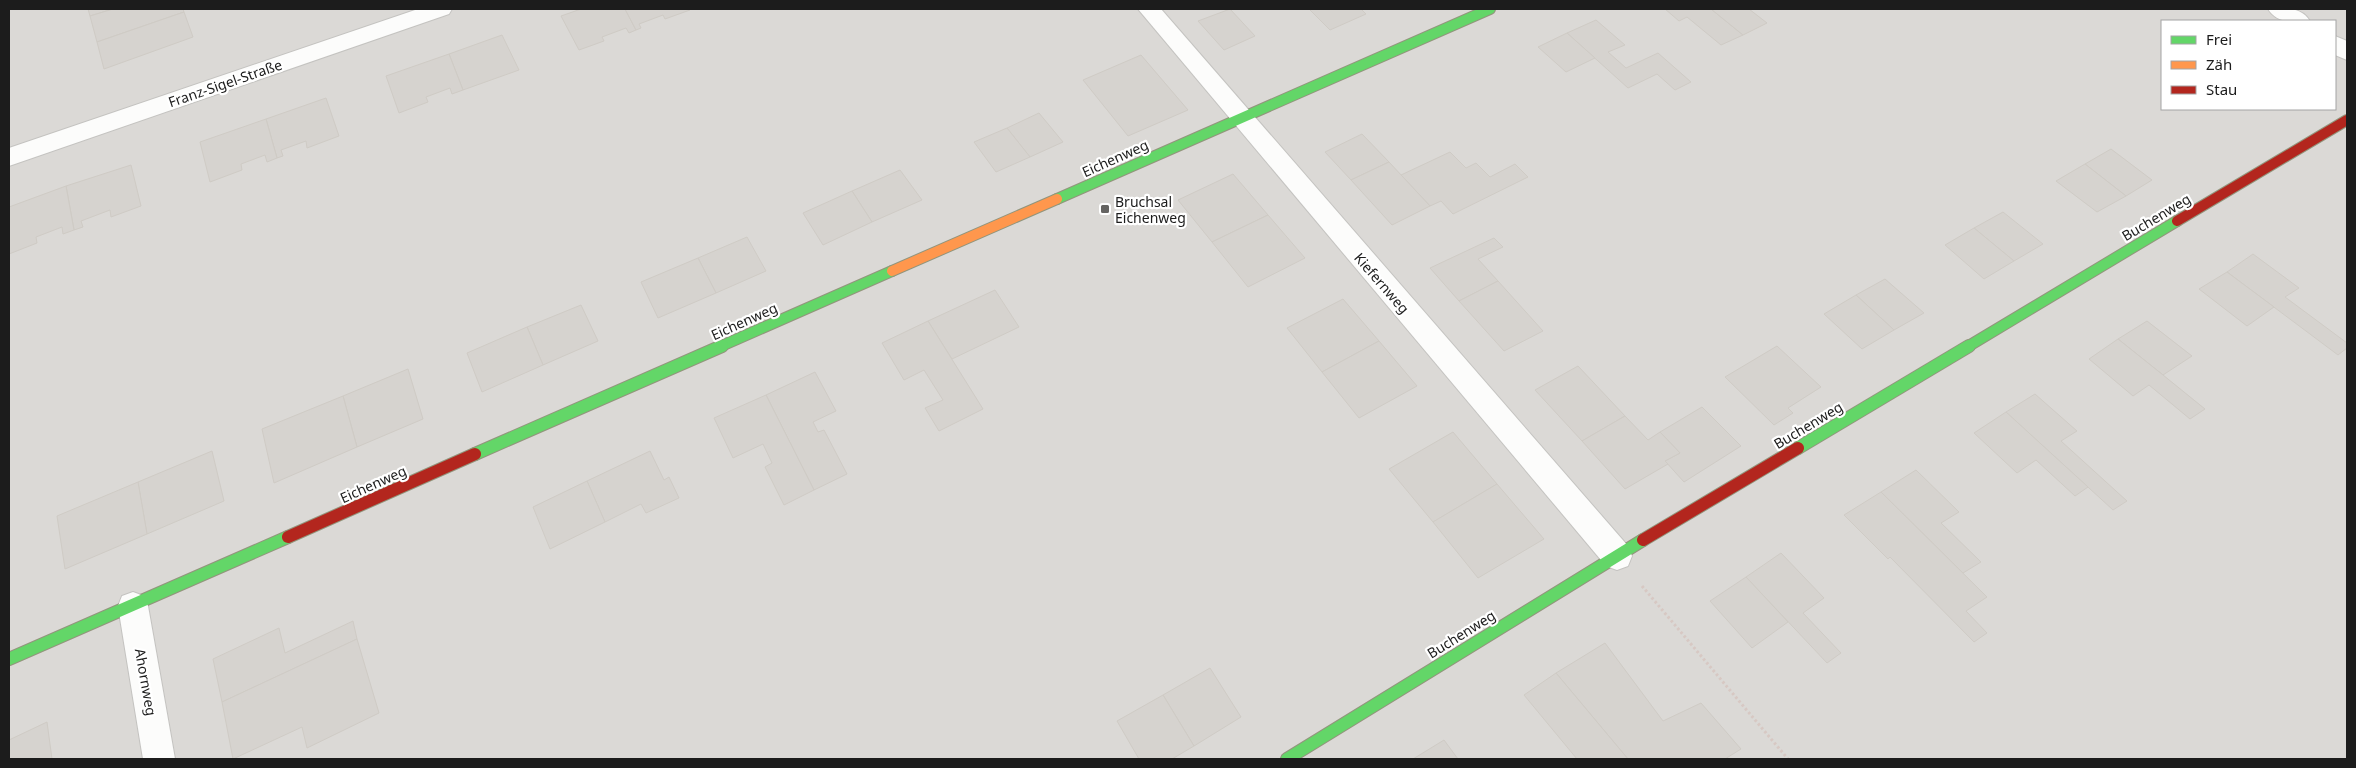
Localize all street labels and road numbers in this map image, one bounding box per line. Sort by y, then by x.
street label: Franz-Sigel-Straße [166,55,284,111]
street label: Eichenweg [1079,135,1151,181]
street label: Buchenweg [2118,189,2194,245]
street label: Kiefernweg [1350,249,1414,317]
street label: Eichenweg [708,298,780,344]
street label: Buchenweg [1770,397,1846,453]
street label: Eichenweg [337,461,409,507]
street label: Buchenweg [1423,605,1499,663]
street label: Ahornweg [131,647,161,717]

